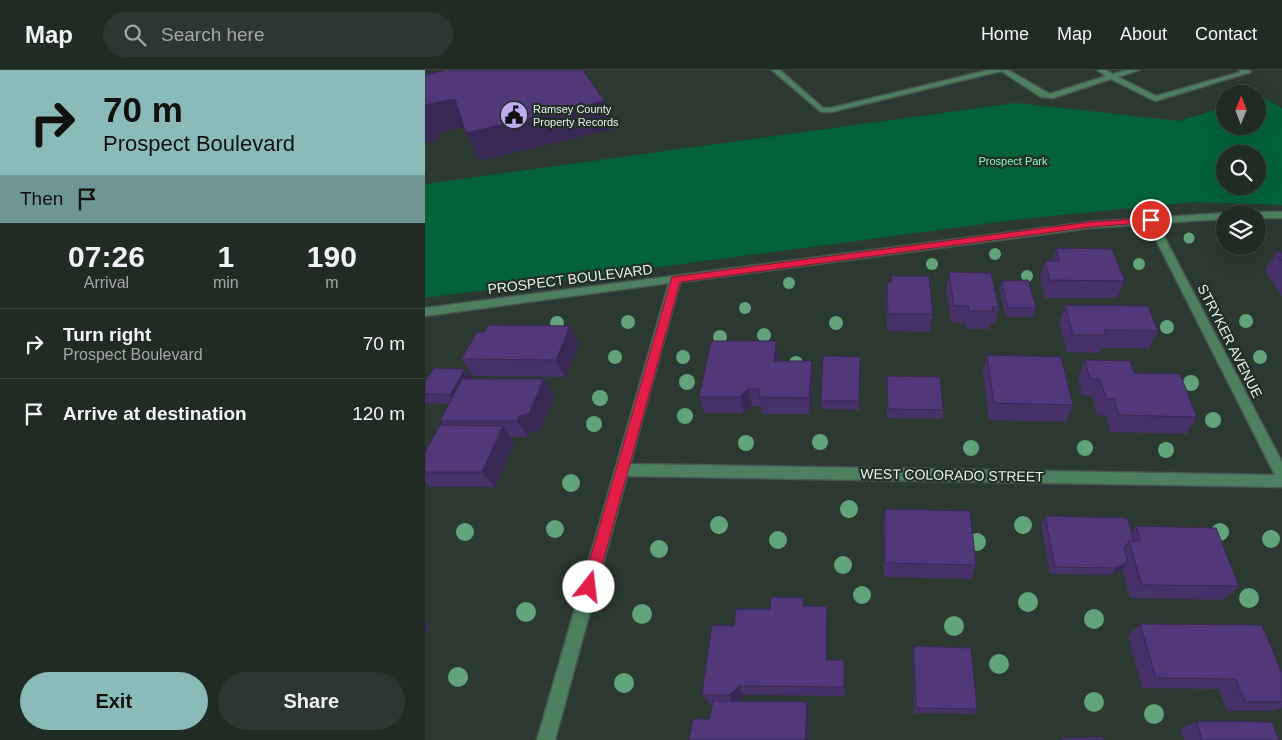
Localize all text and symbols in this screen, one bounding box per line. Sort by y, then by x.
search box [103,12,453,57]
text: Map [25,21,73,48]
icon: search [121,21,149,49]
text: Search here [161,24,265,45]
text: Home [981,24,1029,44]
text: Map [1057,24,1092,44]
text: About [1120,24,1167,44]
text: Contact [1195,24,1257,44]
north arrow [1216,85,1266,135]
map controls [1216,85,1266,255]
icon: right [20,90,85,155]
text: 70 m [103,90,183,129]
public building icon: Ramsey County Property Records [499,100,529,130]
place label: Ramsey County Property Records [533,103,619,128]
text: Prospect Boulevard [103,131,295,156]
button: search [1216,145,1266,195]
park label: Prospect Park [978,155,1048,167]
icon: arrive [73,185,101,213]
text: Then [20,188,63,209]
pin [1130,199,1172,241]
button: layers [1216,205,1266,255]
icon: arrive [1137,206,1165,234]
text: 07:26 [68,240,145,273]
text: 1 [217,240,234,273]
text: 190 [307,240,357,273]
street label: PROSPECT BOULEVARD [487,261,653,297]
text: Arrival [84,274,129,291]
text: min [213,274,239,291]
text: m [325,274,338,291]
street label: STRYKER AVENUE [1194,281,1266,401]
text: Turn right [63,324,151,345]
icon: right [20,330,48,358]
text: 70 m [363,333,405,354]
text: Prospect Boulevard [63,346,203,363]
icon: arrive [20,400,48,428]
text: Arrive at destination [63,403,247,424]
text: 120 m [352,403,405,424]
street label: WEST COLORADO STREET [860,465,1044,485]
position arrow [562,560,614,612]
button: Exit [20,672,208,730]
button: Share [218,672,405,730]

